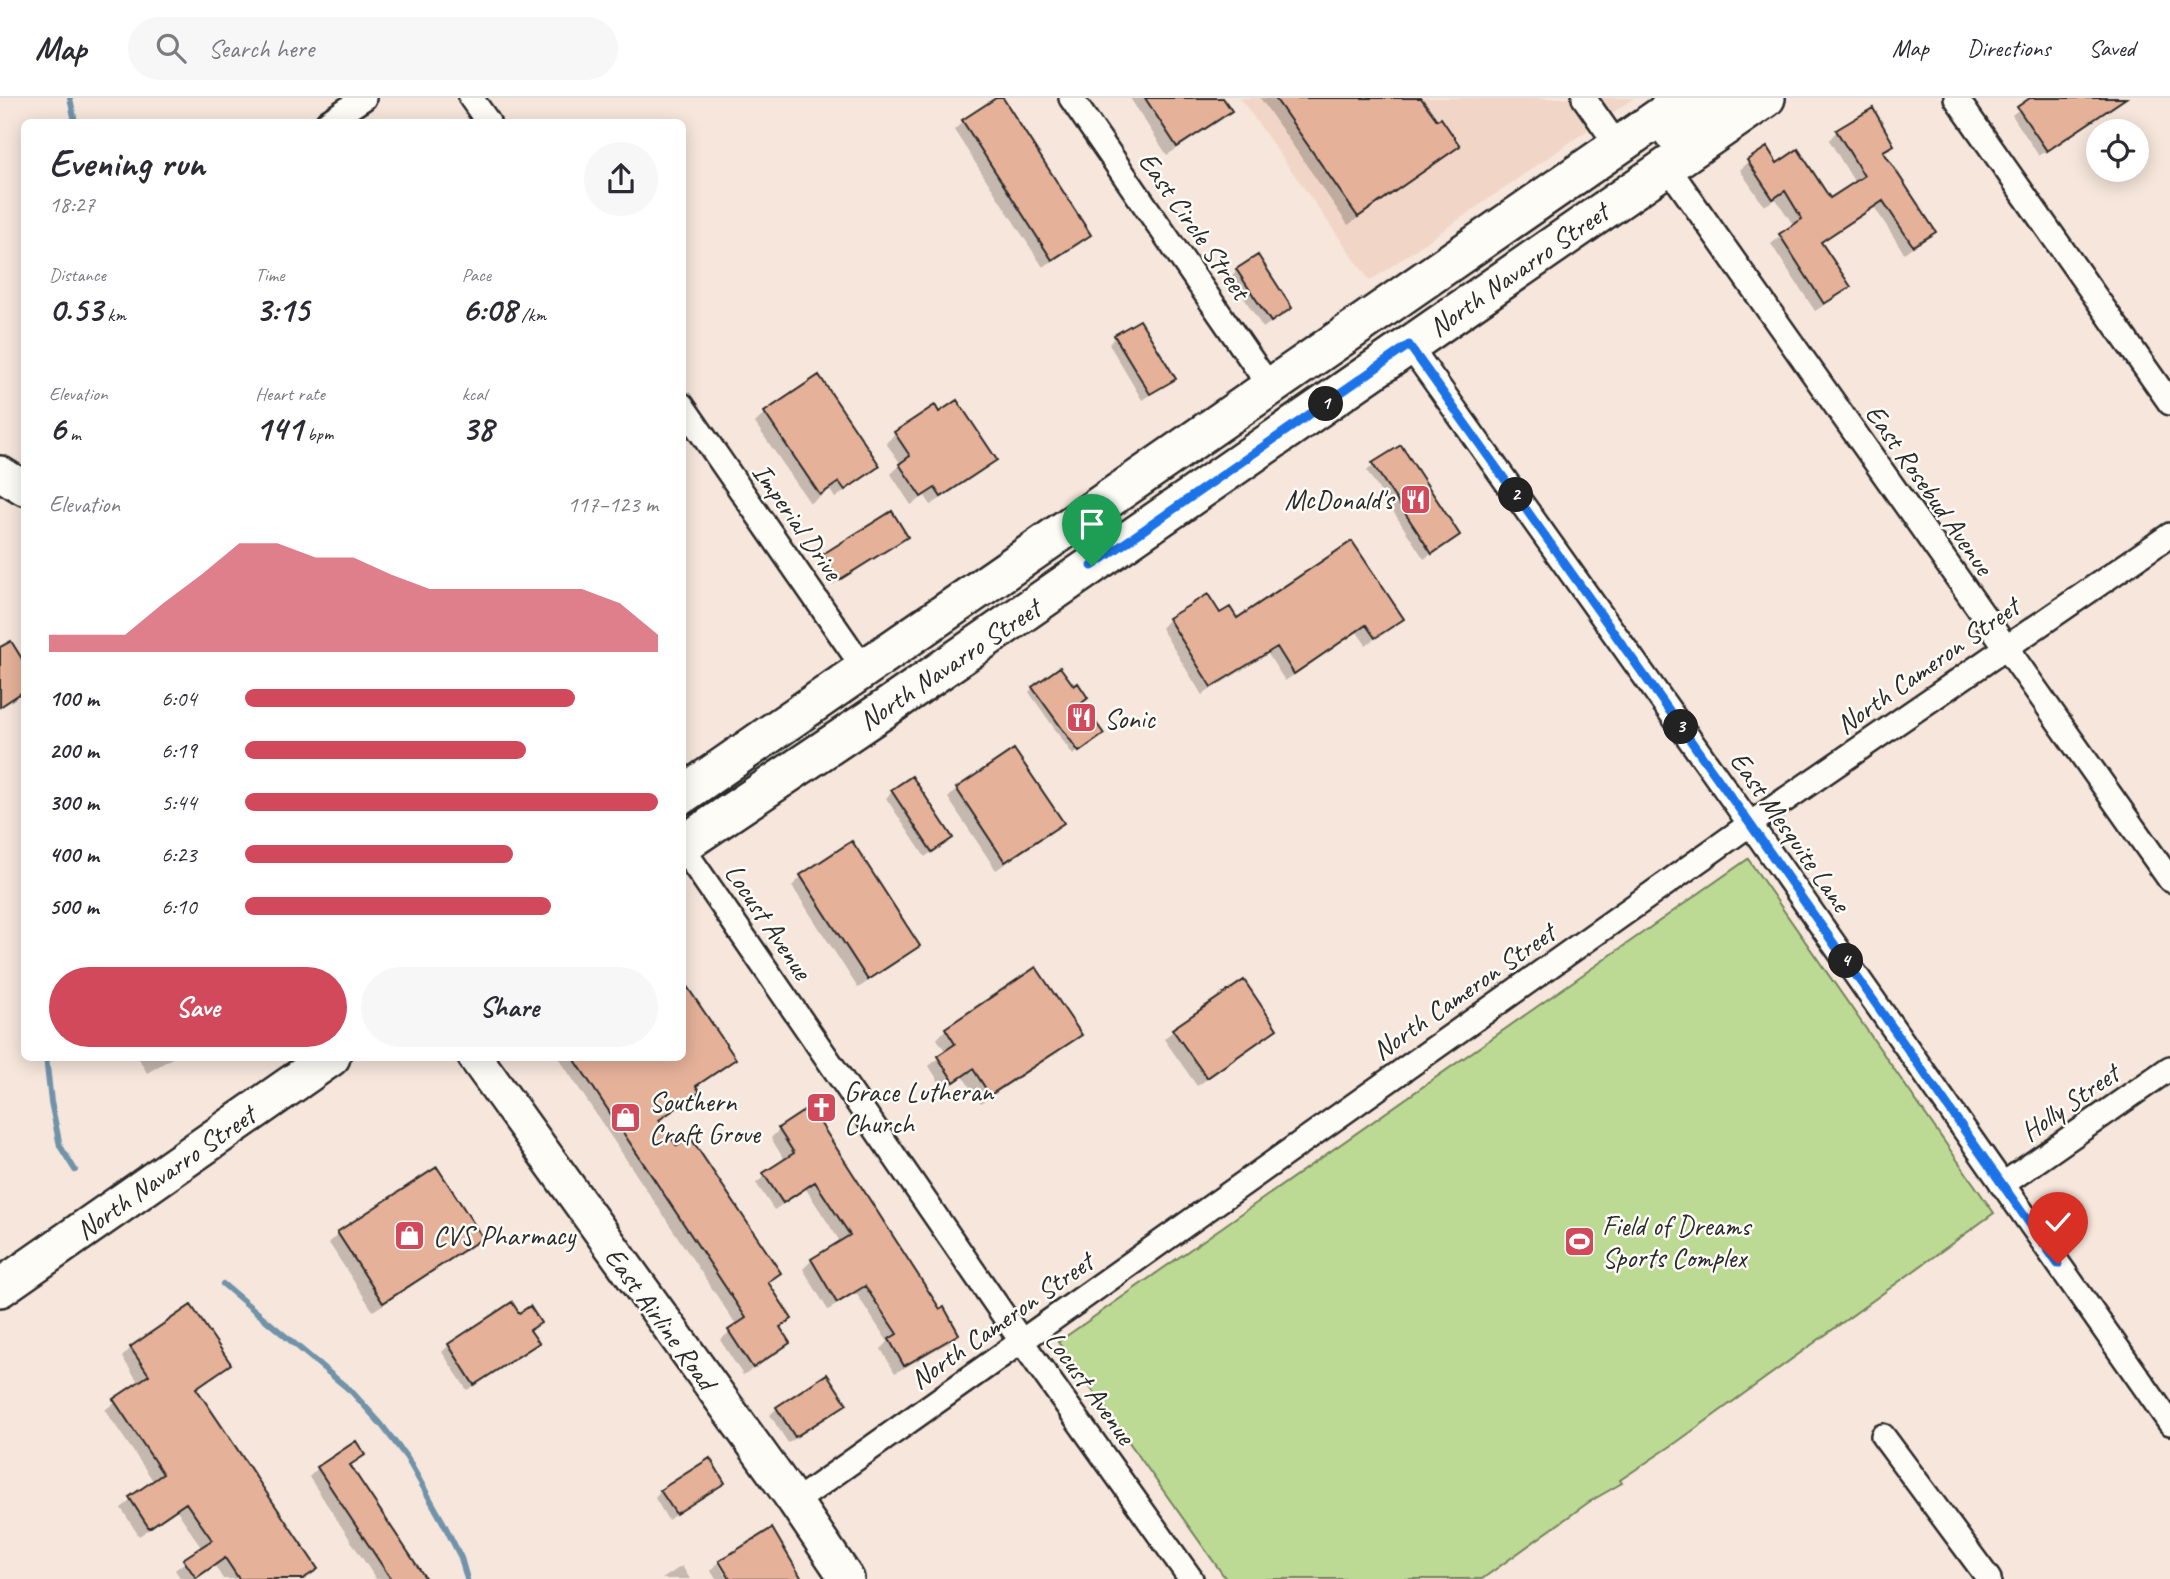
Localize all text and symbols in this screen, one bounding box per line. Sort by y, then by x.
search box [128,17,618,80]
text: Map [35,27,86,69]
icon: search [152,29,190,67]
text: Search here [208,32,314,65]
text: Map [1892,33,1929,63]
text: Directions [1967,33,2050,63]
text: Saved [2088,33,2135,63]
map controls [2086,119,2149,182]
button: locate [2086,119,2149,182]
text: Evening run [49,140,205,187]
button: share [584,142,658,216]
street label: East Circle Street [1131,145,1260,308]
text: 18:27 [49,190,95,219]
street label: North Navarro Street [1422,192,1618,344]
text: Distance [49,263,106,287]
text: Time [255,263,284,287]
text: Pace [462,263,491,287]
text: 0.53 [49,287,103,332]
text: 3:15 [255,287,309,332]
text: 6:08 [462,287,517,332]
text: km [103,303,126,327]
text: /km [517,303,546,327]
text: Elevation [49,382,107,406]
text: Heart rate [255,382,325,406]
text: kcal [462,382,487,406]
pin: 1 [1308,386,1344,422]
text: 1 [1321,391,1330,415]
street label: East Rosebud Avenue [1858,397,2003,583]
text: 6 [49,406,66,451]
text: 141 [255,406,303,451]
text: 38 [462,406,493,451]
text: m [66,422,81,446]
text: bpm [303,422,333,446]
street label: Imperial Drive [745,456,852,588]
pin: 2 [1498,478,1534,512]
place label: McDonald's [1284,482,1395,517]
restaurant icon: McDonald's [1399,482,1433,516]
text: 2 [1511,482,1520,506]
text: Elevation [49,490,120,519]
text: 117–123 m [567,490,658,519]
pin [1062,494,1122,566]
icon: arrive [1073,505,1111,543]
street label: North Cameron Street [1829,587,2029,741]
street label: North Navarro Street [852,589,1050,738]
text: 100 m [49,684,99,713]
text: 6:04 [161,684,197,713]
restaurant icon: Sonic [1064,701,1098,735]
place label: Sonic [1104,701,1156,736]
pin: 3 [1664,710,1698,744]
text: 3 [1676,714,1685,738]
text: 200 m [49,736,99,765]
text: 6:19 [161,736,197,765]
street label: East Mesquite Lane [1722,744,1860,920]
text: 300 m [49,788,99,817]
text: 5:44 [161,788,197,817]
text: 400 m [49,840,99,869]
text: 6:23 [161,840,197,869]
street label: Locust Avenue [717,857,821,987]
text: 500 m [49,892,98,921]
text: 6:10 [161,892,197,921]
street label: North Cameron Street [1365,913,1565,1067]
pin: 4 [1828,944,1864,978]
text: 4 [1841,948,1850,972]
button: Save [49,967,347,1047]
button: Share [361,967,658,1047]
street label: Holly Street [2013,1054,2128,1149]
place label: Grace Lutheran Church [844,1074,994,1141]
place label: Southern Craft Grove [649,1084,762,1151]
church icon: Grace Lutheran Church [804,1090,838,1124]
street label: North Navarro Street [69,1095,265,1247]
shop icon: Southern Craft Grove [609,1100,643,1134]
pin [2028,1192,2088,1264]
icon: check [2039,1203,2077,1241]
place label: Field of Dreams Sports Complex [1602,1208,1753,1275]
shop icon: CVS Pharmacy [393,1218,427,1252]
place label: CVS Pharmacy [433,1218,577,1253]
sports icon: Field of Dreams Sports Complex [1562,1224,1596,1258]
street label: East Airline Road [597,1240,726,1400]
street label: North Cameron Street [903,1242,1103,1396]
street label: Locust Avenue [1038,1324,1145,1453]

